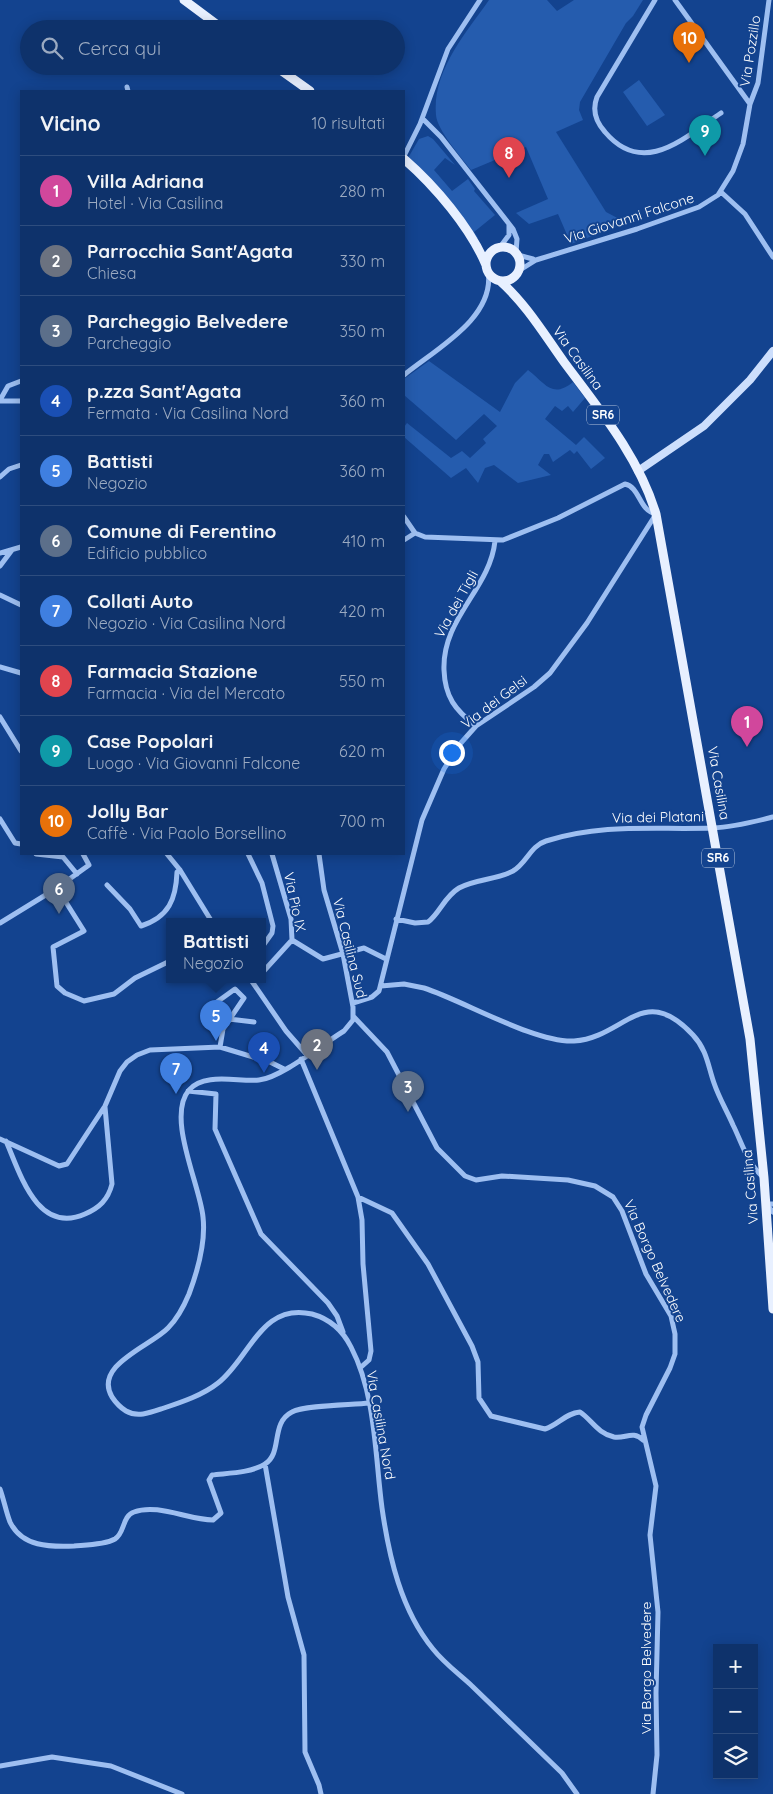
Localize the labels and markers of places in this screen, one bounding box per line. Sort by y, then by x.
pin: 10 [673,22,705,63]
pin: 9 [689,115,721,156]
pin: 8 [493,137,525,178]
pin: 1 [731,706,763,747]
pin: 6 [43,873,75,914]
pin: 5 [200,1000,232,1041]
pin: 2 [301,1029,333,1070]
pin: 4 [248,1032,280,1073]
pin: 7 [160,1053,192,1094]
pin: 3 [392,1071,424,1112]

